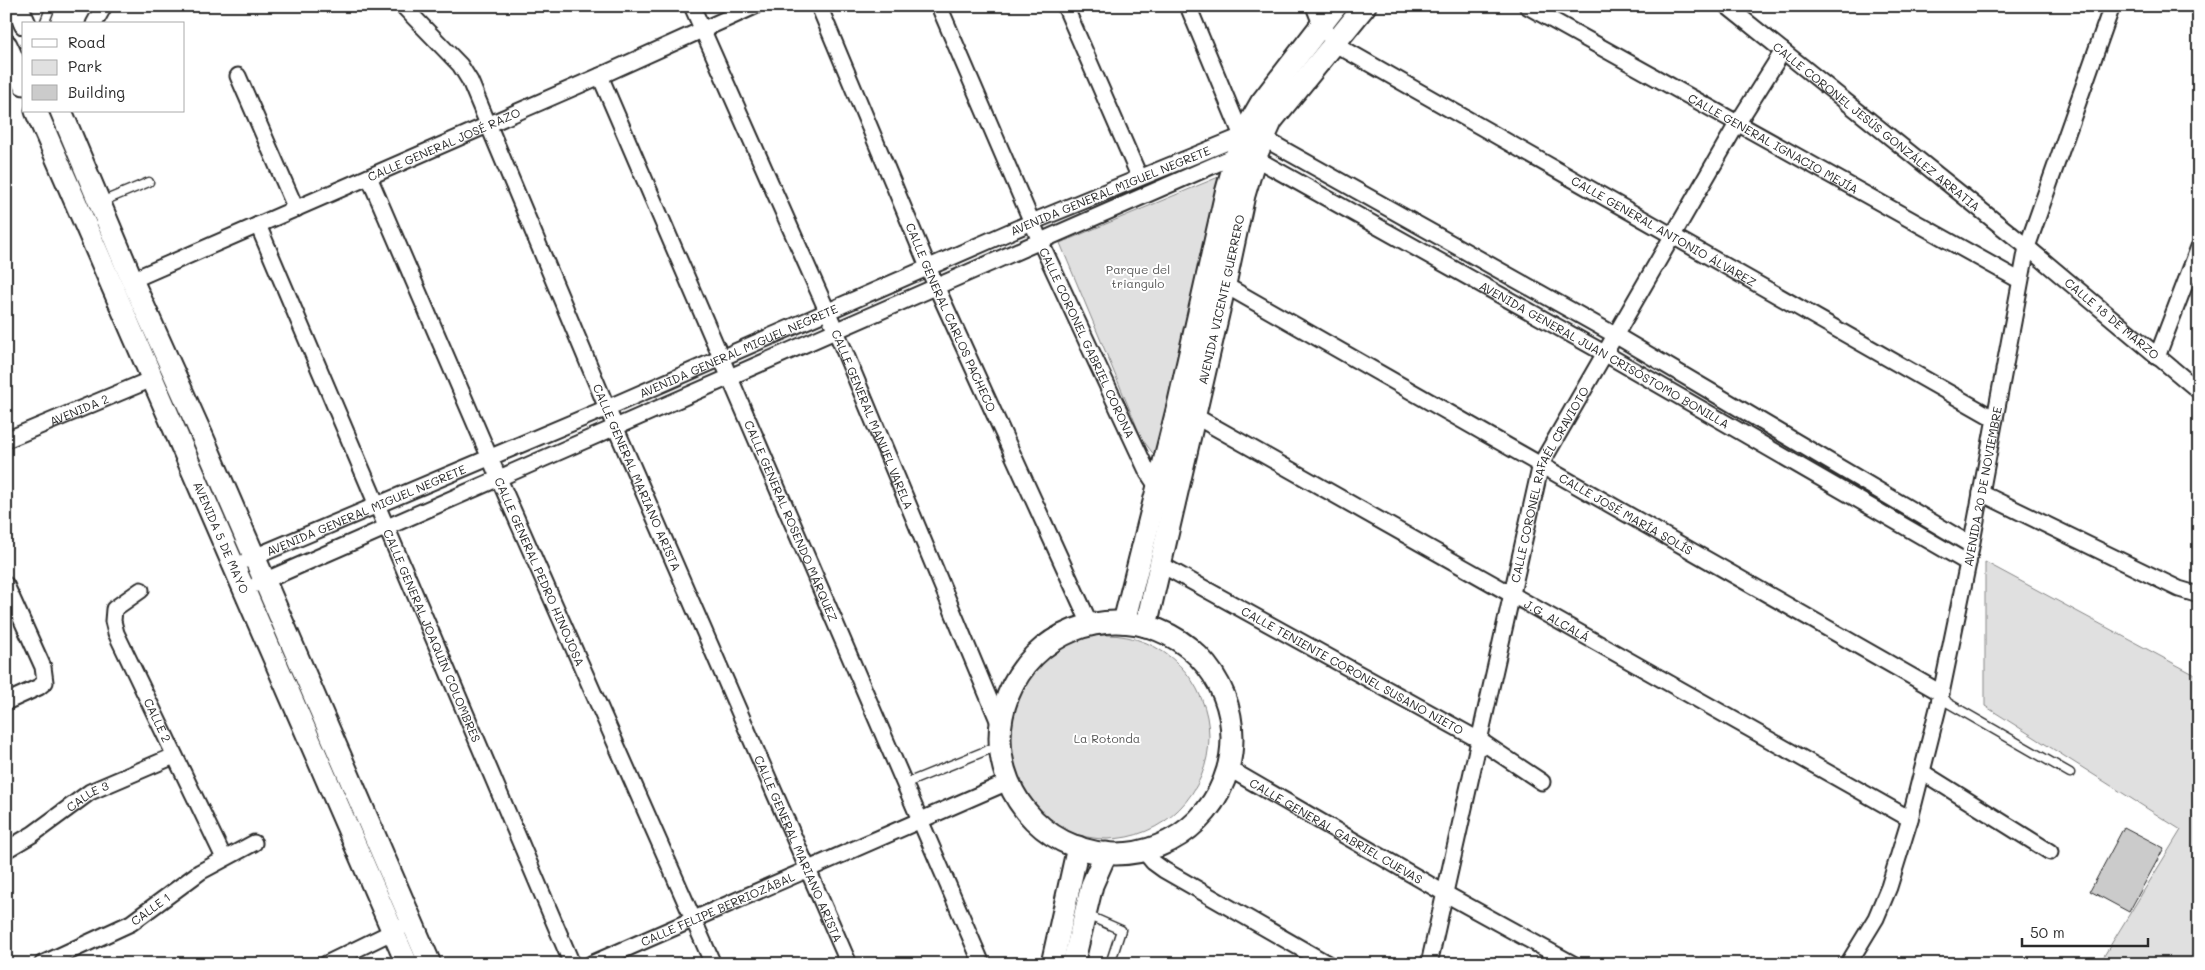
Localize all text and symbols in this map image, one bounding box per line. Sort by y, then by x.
legend [22,22,185,112]
text: Road [68,32,105,52]
street label: CALLE CORONEL JESÚS GONZÁLEZ ARRATIA [1770,38,1984,214]
text: Park [68,56,102,76]
text: Building [68,82,125,102]
street label: CALLE GENERAL IGNACIO MEJÍA [1685,89,1861,197]
street label: CALLE GENERAL JOSÉ RAZO [365,104,523,184]
street label: AVENIDA GENERAL MIGUEL NEGRETE [1008,142,1213,239]
street label: CALLE GENERAL ANTONIO ÁLVAREZ [1568,172,1759,290]
street label: AVENIDA VICENTE GUERRERO [1194,213,1248,386]
street label: CALLE GENERAL CARLOS PACHECO [902,220,1000,414]
street label: CALLE CORONEL GABRIEL CORONA [1036,245,1139,441]
park label: Parque del triangulo [1106,261,1170,291]
street label: CALLE 18 DE MARZO [2062,274,2163,363]
street label: AVENIDA GENERAL JUAN CRISÓSTOMO BONILLA [1477,277,1732,432]
street label: AVENIDA GENERAL MIGUEL NEGRETE [637,300,840,401]
street label: CALLE GENERAL MANUEL VARELA [828,327,917,511]
street label: CALLE GENERAL MARIANO ARISTA [590,381,685,573]
street label: CALLE CORONEL RAFAÉL CRAVIOTO [1507,383,1592,584]
street label: AVENIDA 2 [47,390,111,429]
street label: AVENIDA 20 DE NOVIEMBRE [1959,405,2005,568]
street label: CALLE GENERAL ROSENDO MÁRQUEZ [741,418,842,624]
street label: AVENIDA GENERAL MIGUEL NEGRETE [264,461,468,559]
street label: CALLE JOSÉ MARÍA SOLÍS [1556,469,1696,558]
street label: CALLE GENERAL PEDRO HINOJOSA [491,475,589,669]
street label: AVENIDA 5 DE MAYO [190,479,253,596]
street label: CALLE GENERAL JOAQUÍN COLOMBRES [380,526,485,745]
street label: J.G. ALCALÁ [1522,595,1593,645]
street label: CALLE TENIENTE CORONEL SUSANO NIETO [1239,602,1467,738]
street label: CALLE 2 [140,695,175,745]
park label: La Rotonda [1074,730,1140,746]
street label: CALLE GENERAL MARIANO ARISTA [751,753,847,945]
street label: CALLE GENERAL GABRIEL CUEVAS [1247,774,1426,887]
street label: CALLE 3 [63,777,111,815]
street label: CALLE FELIPE BERRIOZÁBAL [638,868,798,949]
street label: CALLE 1 [127,889,173,929]
scale bar [2022,915,2149,947]
text: 50 m [2030,922,2065,942]

